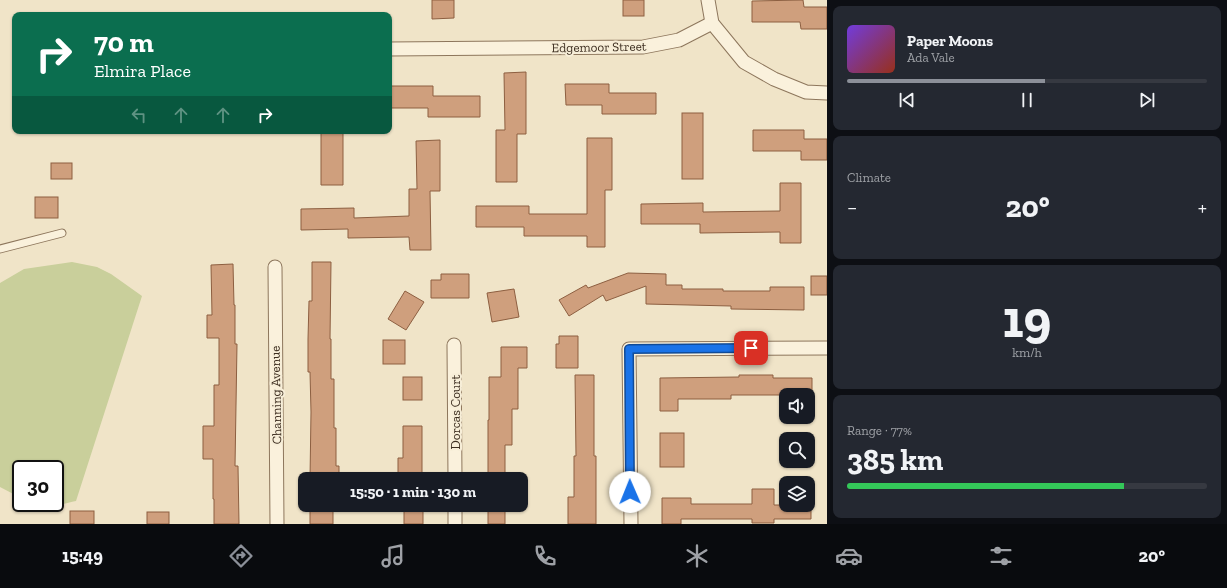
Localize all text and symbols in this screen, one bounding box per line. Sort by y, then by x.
text: 70 m [94,26,154,59]
icon: right [28,28,80,80]
text: Paper Moons [907,32,993,50]
street label: Edgemoor Street [551,39,647,55]
text: Ada Vale [907,50,955,65]
text: Elmira Place [94,60,191,82]
icon: previous [896,89,918,111]
icon: pause [1016,89,1038,111]
icon: next [1136,89,1158,111]
icon: left [128,104,150,126]
icon: ahead [170,104,192,126]
icon: ahead [212,104,234,126]
icon: right [254,104,276,126]
text: Climate [847,170,891,185]
text: 20° [1005,189,1050,225]
text: − [847,194,857,221]
text: + [1198,194,1207,221]
text: 19 [1003,288,1051,350]
pin [734,331,768,365]
icon: arrive [740,337,762,359]
street label: Channing Avenue [268,345,284,445]
text: km/h [1012,345,1042,360]
street label: Dorcas Court [448,374,463,449]
map controls [779,388,815,512]
button: sound [779,388,815,424]
text: Range · 77% [847,423,912,438]
button: search [779,432,815,468]
text: 385 km [847,442,943,478]
speed limit sign: 30 [12,460,64,512]
position arrow [609,471,651,513]
button: layers [779,476,815,512]
text: 15:50 · 1 min · 130 m [350,483,476,501]
icon: directions [227,542,255,570]
icon: music [379,542,407,570]
icon: phone [531,542,559,570]
icon: climate [683,542,711,570]
icon: car [835,542,863,570]
icon: filters [987,542,1015,570]
text: 15:49 [62,545,103,567]
text: 20° [1138,545,1165,567]

